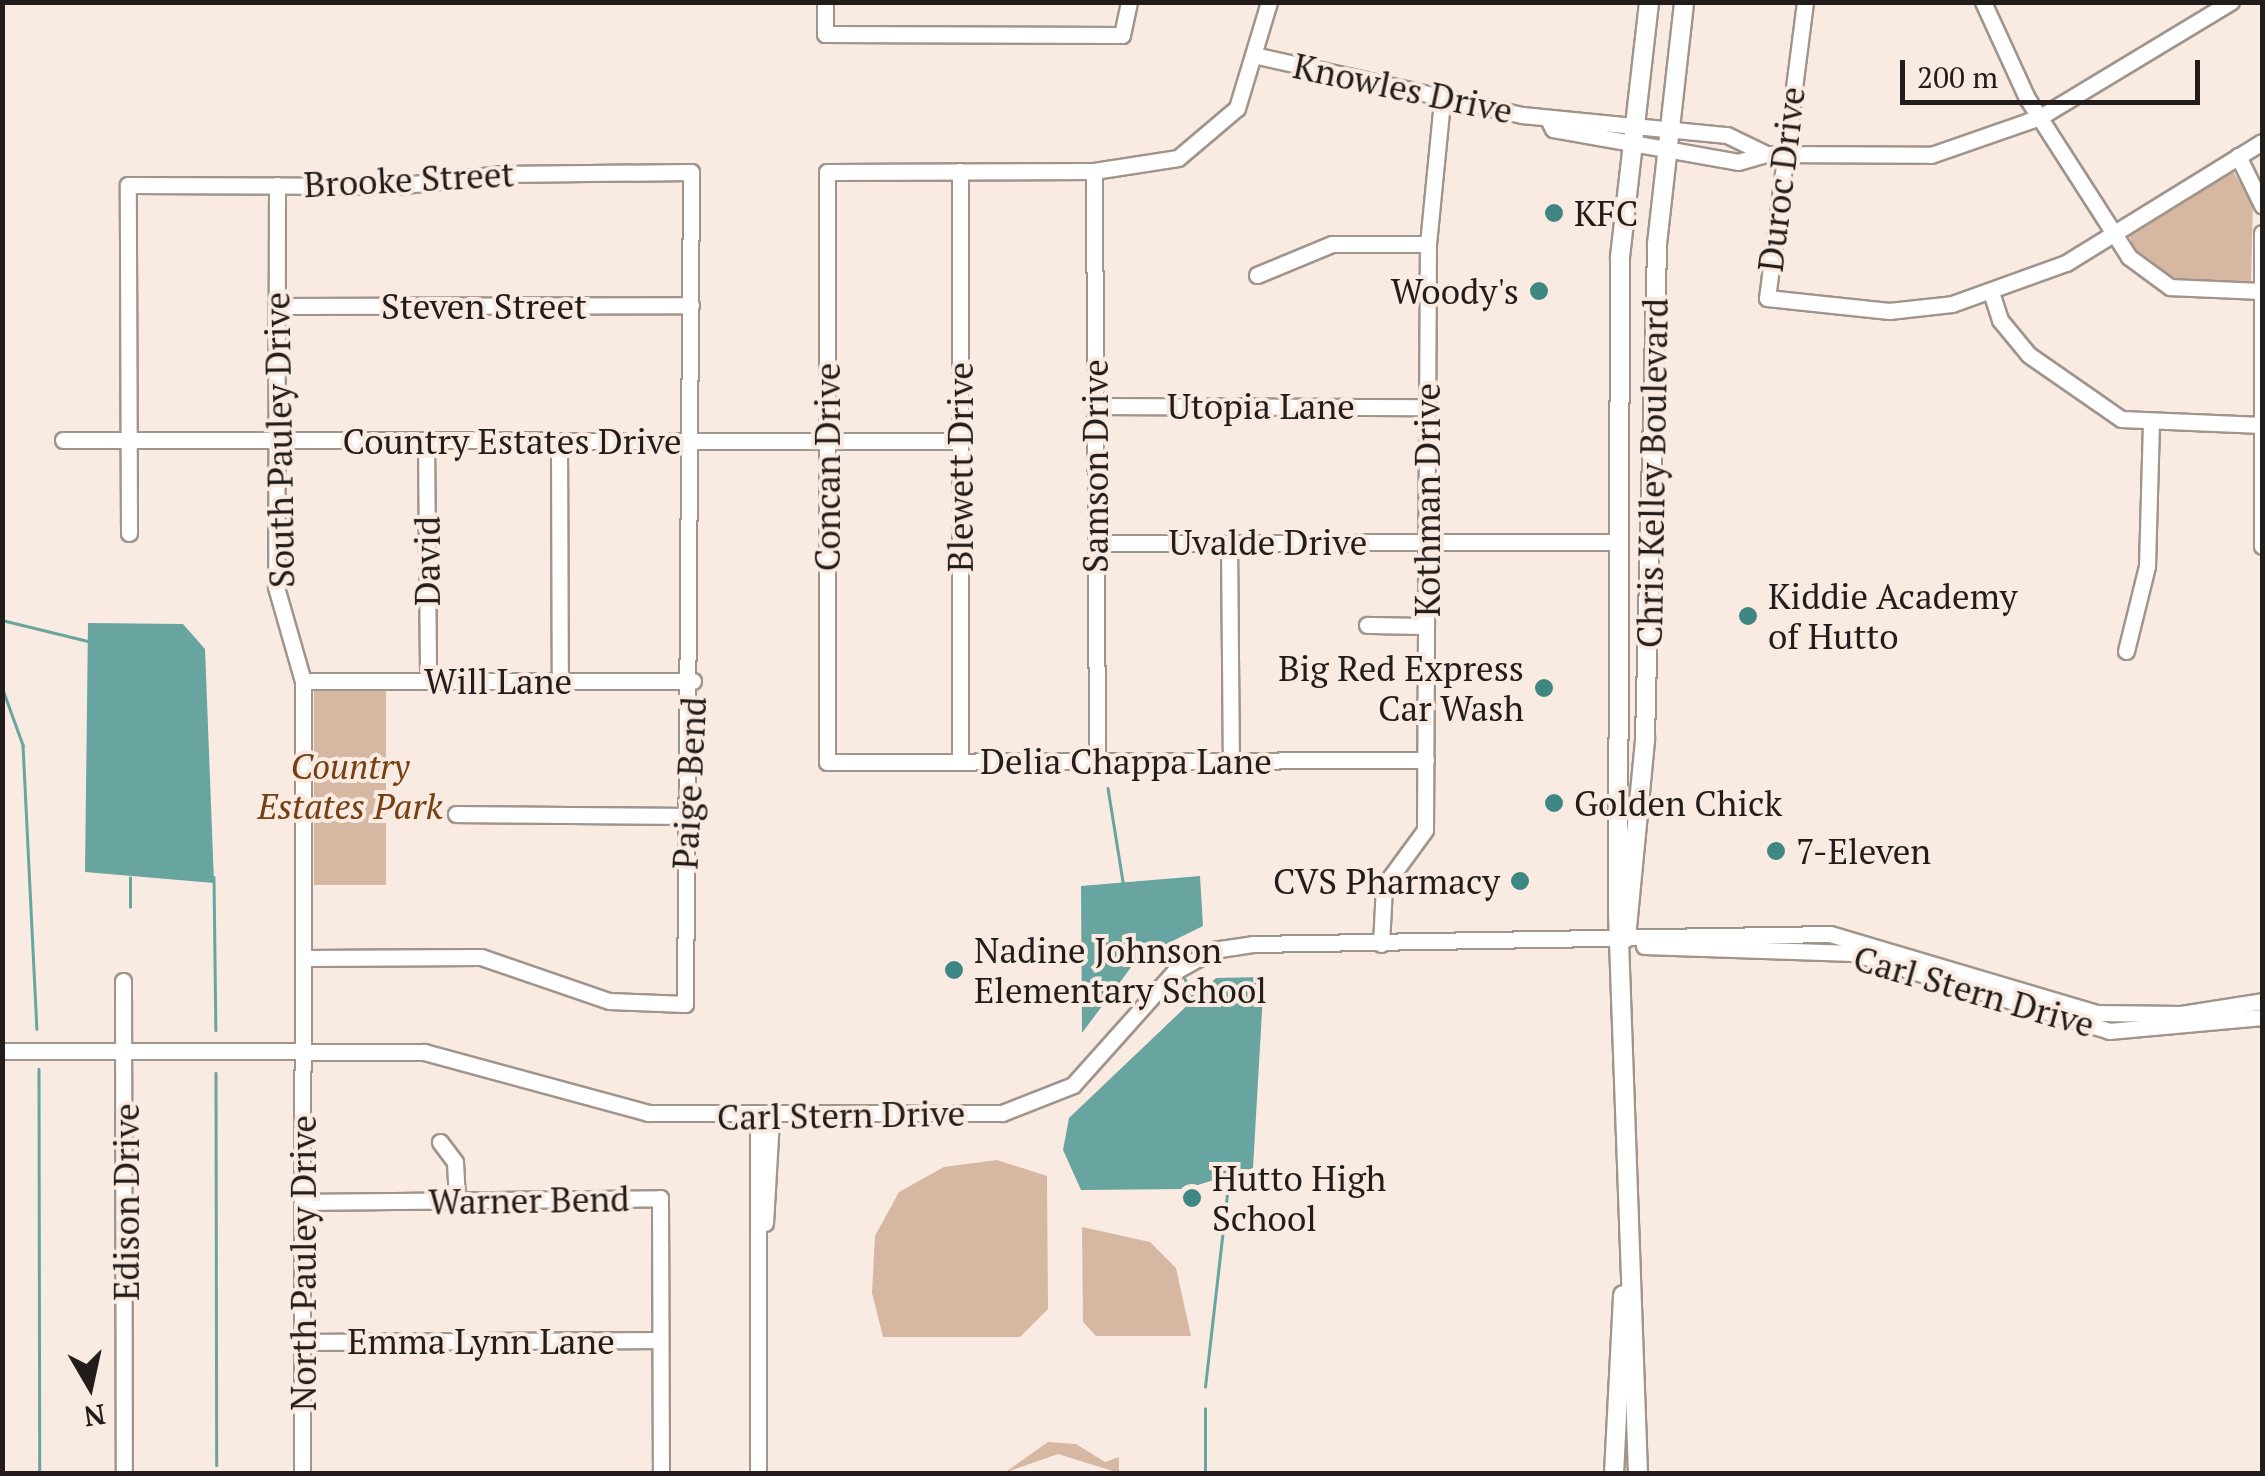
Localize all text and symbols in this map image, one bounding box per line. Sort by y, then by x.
scale bar [1905,40,2205,102]
street label: Knowles Drive [1290,44,1516,132]
text: 200 m [1917,57,1998,97]
street label: Duroc Drive [1749,84,1813,274]
street label: Brooke Street [303,153,515,205]
place label: KFC [1574,192,1638,234]
marker: KFC [1543,202,1565,224]
place label: Woody's [1391,270,1519,312]
marker: Woody's [1528,280,1550,302]
street label: Steven Street [381,285,587,327]
street label: South Pauley Drive [255,292,303,588]
street label: Chris Kelley Boulevard [1628,298,1676,648]
street label: Samson Drive [1074,359,1116,573]
street label: Blewett Drive [939,362,981,572]
street label: Concan Drive [806,363,848,571]
street label: Kothman Drive [1406,383,1448,617]
street label: Utopia Lane [1167,385,1355,427]
street label: Country Estates Drive [342,420,682,462]
street label: David [406,516,448,606]
street label: Uvalde Drive [1169,521,1367,563]
place label: Kiddie Academy of Hutto [1768,575,2018,657]
marker: Kiddie Academy of Hutto [1737,605,1759,627]
place label: Big Red Express Car Wash [1278,647,1524,729]
street label: Will Lane [424,660,572,702]
marker: Big Red Express Car Wash [1533,677,1555,699]
street label: Paige Bend [664,696,714,870]
street label: Delia Chappa Lane [980,740,1272,782]
park label: Country Estates Park [257,745,443,827]
place label: Golden Chick [1574,782,1782,824]
marker: Golden Chick [1543,792,1565,814]
place label: 7-Eleven [1796,830,1931,872]
marker: 7-Eleven [1765,840,1787,862]
place label: CVS Pharmacy [1273,860,1500,902]
marker: CVS Pharmacy [1509,870,1531,892]
place label: Nadine Johnson Elementary School [974,929,1267,1011]
street label: Carl Stern Drive [1849,937,2099,1045]
marker: Nadine Johnson Elementary School [943,959,965,981]
street label: Carl Stern Drive [717,1092,965,1138]
street label: Edison Drive [105,1103,147,1301]
street label: North Pauley Drive [282,1115,324,1411]
place label: Hutto High School [1212,1157,1386,1239]
street label: Warner Bend [428,1177,630,1223]
marker: Hutto High School [1181,1187,1203,1209]
street label: Emma Lynn Lane [347,1320,615,1362]
north arrow [40,1336,140,1436]
text: N [81,1396,108,1436]

